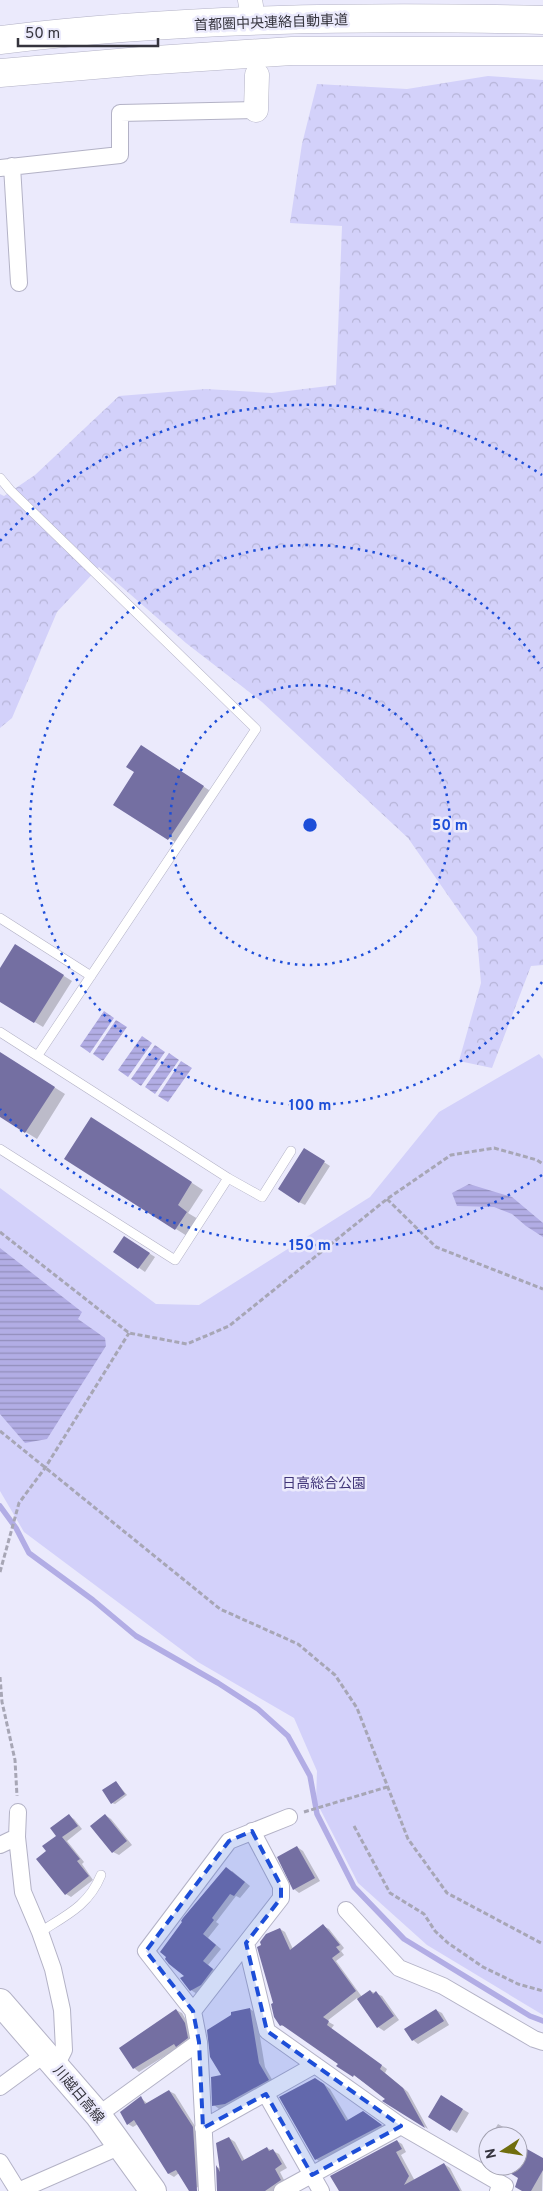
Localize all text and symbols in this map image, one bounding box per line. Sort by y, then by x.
street label: 首都圏中央連絡自動車道 [194,12,348,35]
scale bar [18,15,158,47]
text: 50 m [25,25,60,44]
centre of rings [301,816,319,834]
text: 50 m [432,817,468,836]
text: 100 m [289,1097,331,1116]
text: 150 m [289,1237,331,1256]
park label: 日高総合公園 [282,1476,366,1493]
street label: 川越日高線 [49,2063,107,2127]
north arrow [478,2126,528,2176]
text: N [482,2147,501,2160]

